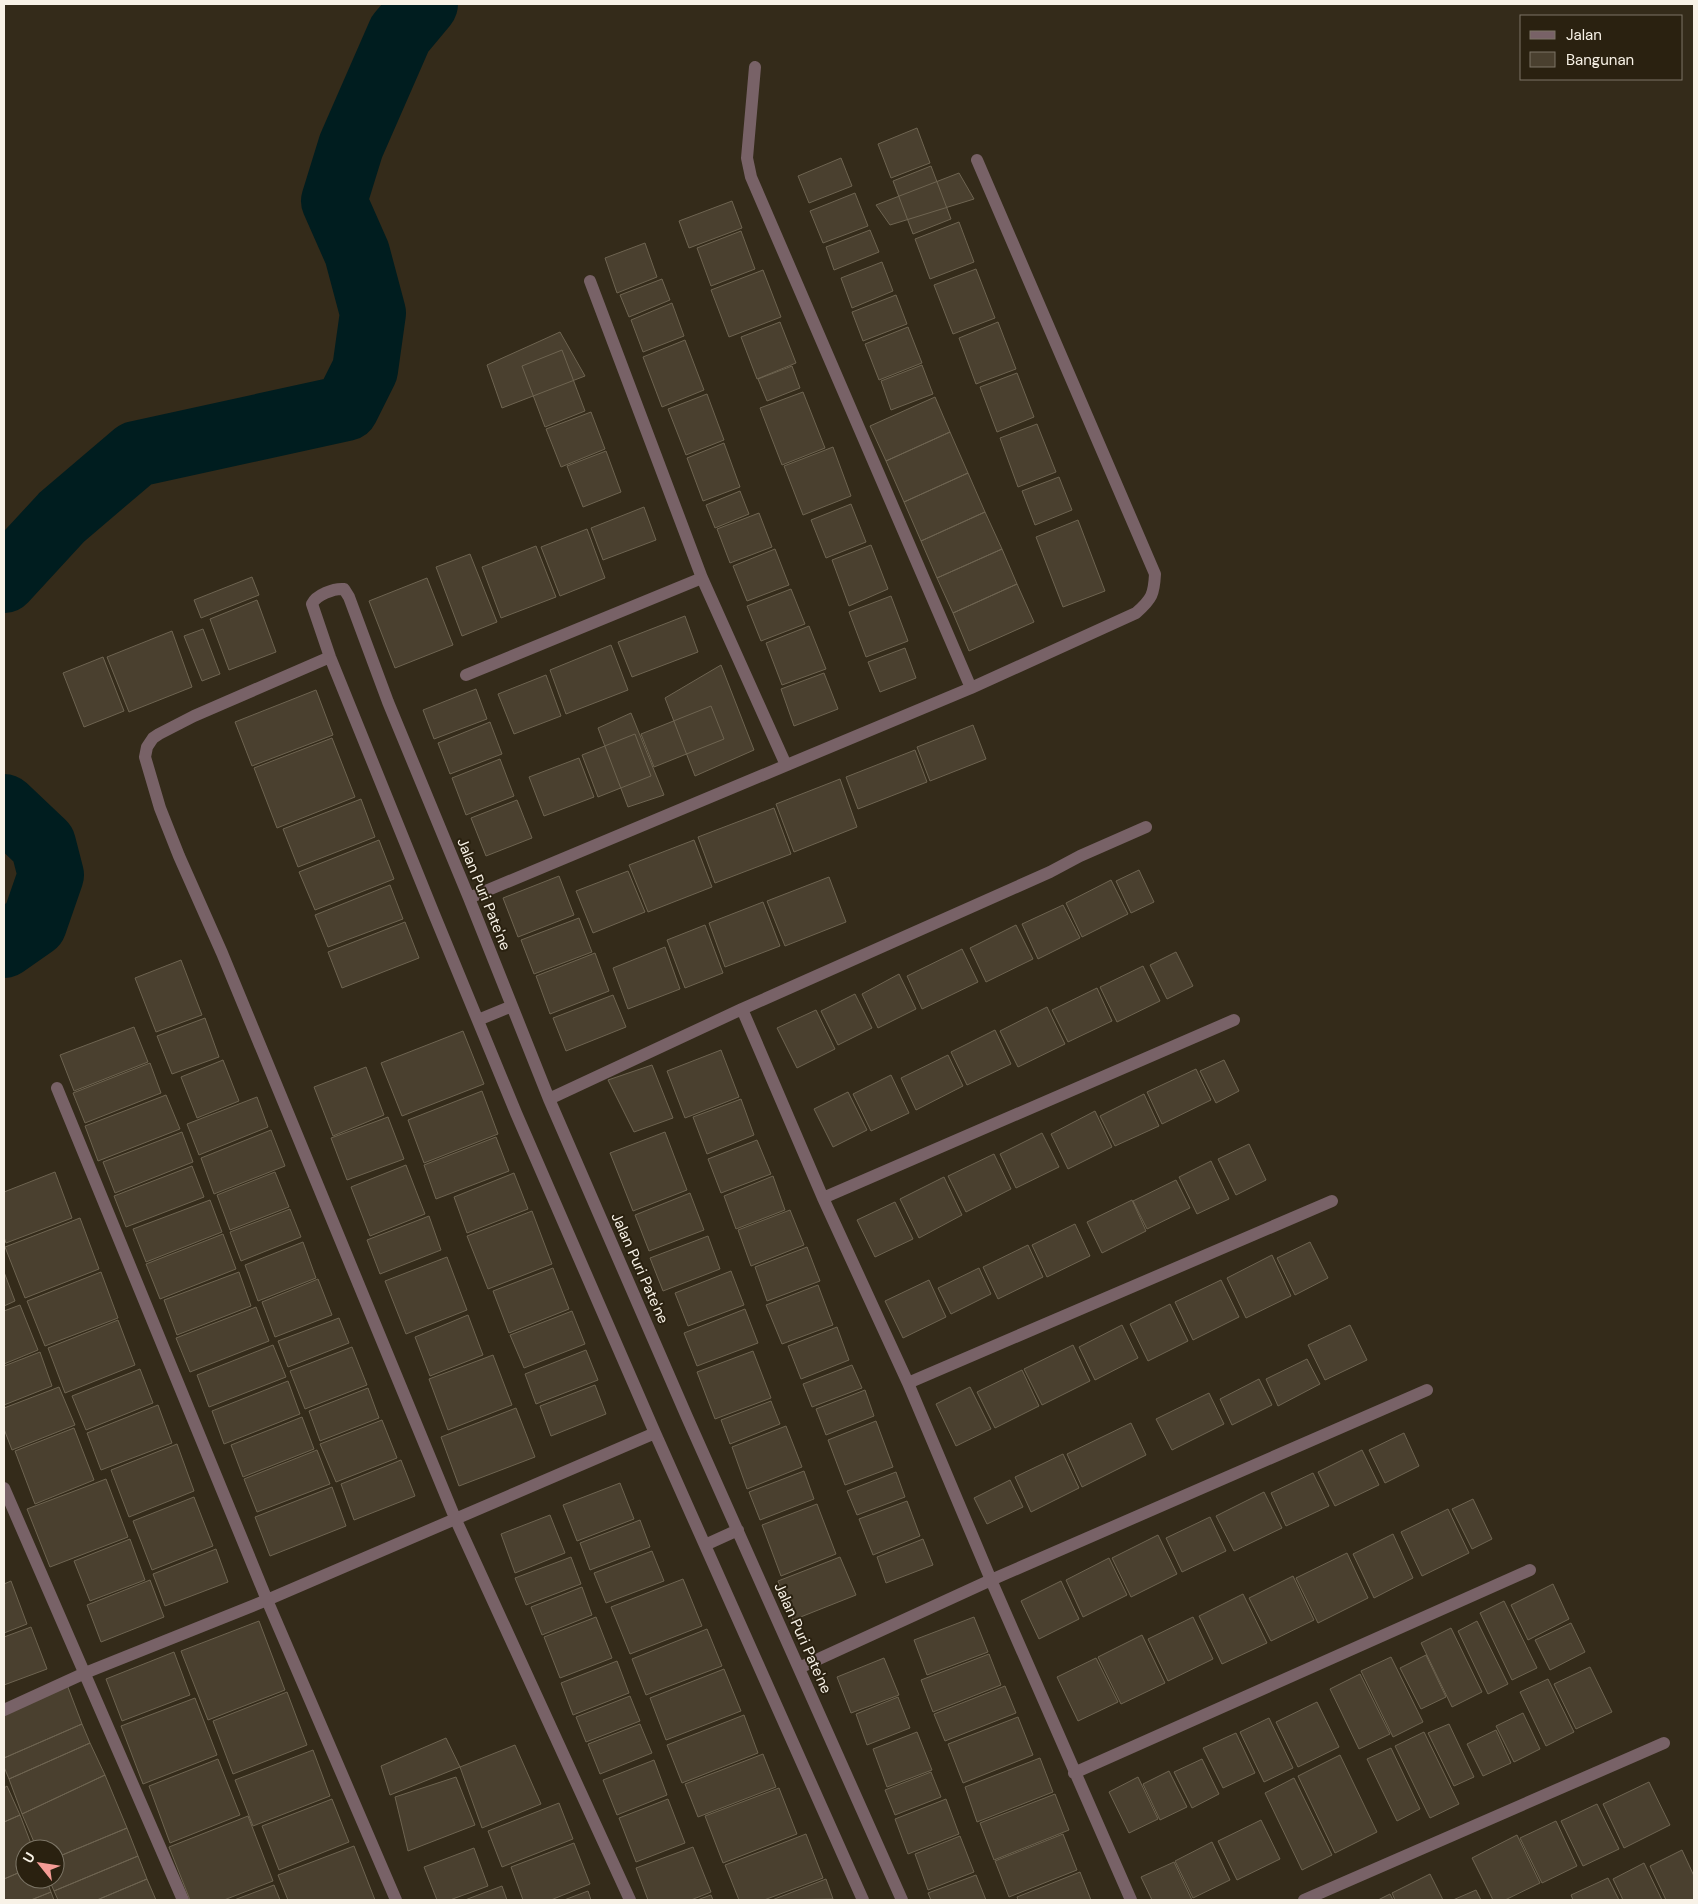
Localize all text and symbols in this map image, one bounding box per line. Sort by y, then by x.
legend [1520,15,1683,80]
text: Jalan [1566,25,1602,45]
text: Bangunan [1566,50,1634,70]
street label: Jalan Puri Pate'ne [452,835,516,953]
street label: Jalan Puri Pate'ne [607,1209,673,1327]
street label: Jalan Puri Pate'ne [770,1579,836,1697]
north arrow [15,1839,65,1889]
text: U [19,1849,39,1866]

